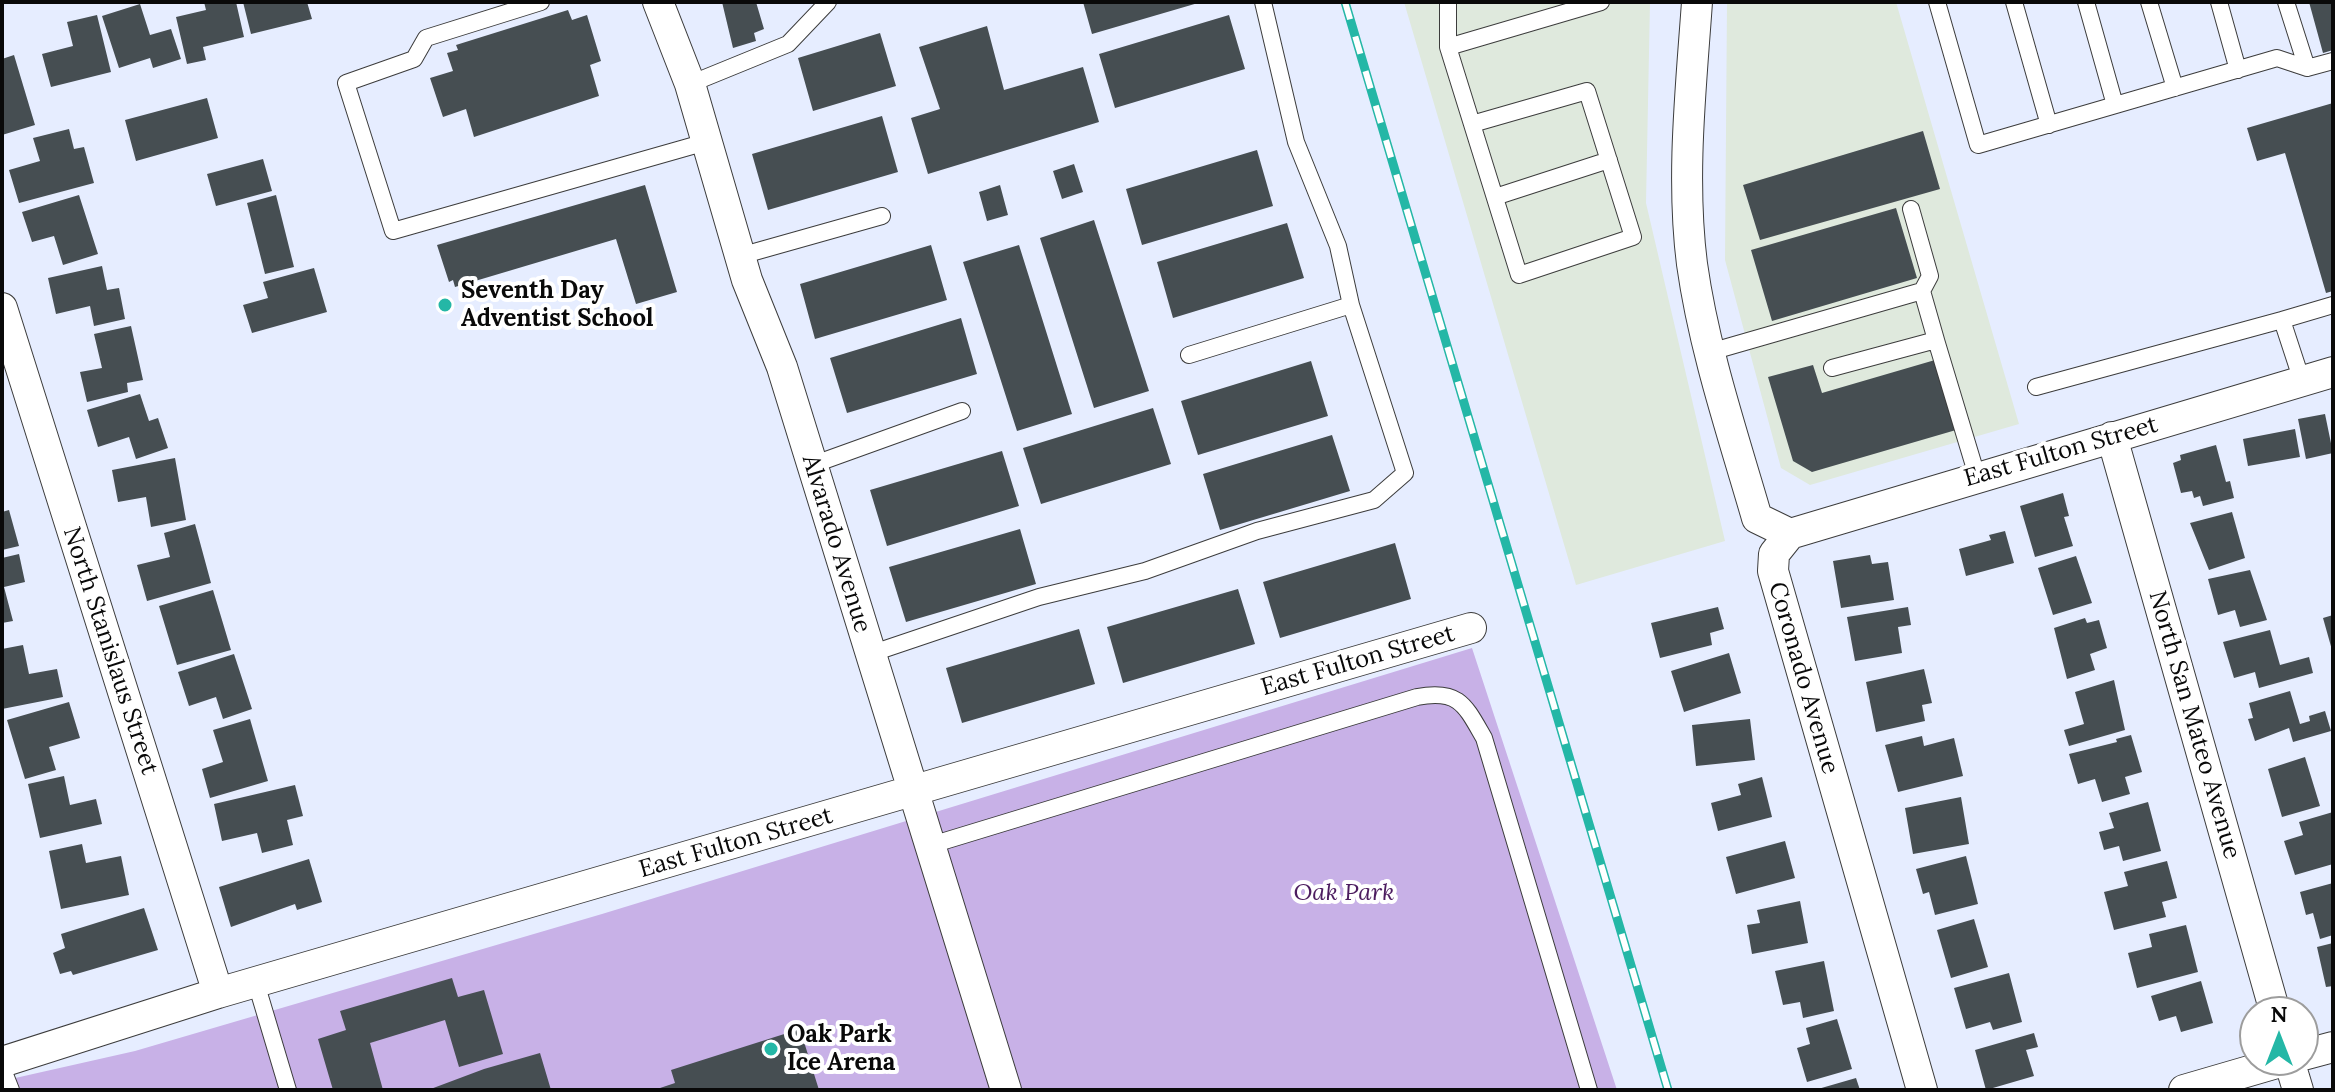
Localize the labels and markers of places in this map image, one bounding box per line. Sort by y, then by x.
place label: Seventh Day Adventist School [461,277,653,333]
marker: Seventh Day Adventist School [436,296,454,314]
place label: Oak Park Ice Arena [787,1021,895,1077]
marker: Oak Park Ice Arena [762,1040,780,1058]

